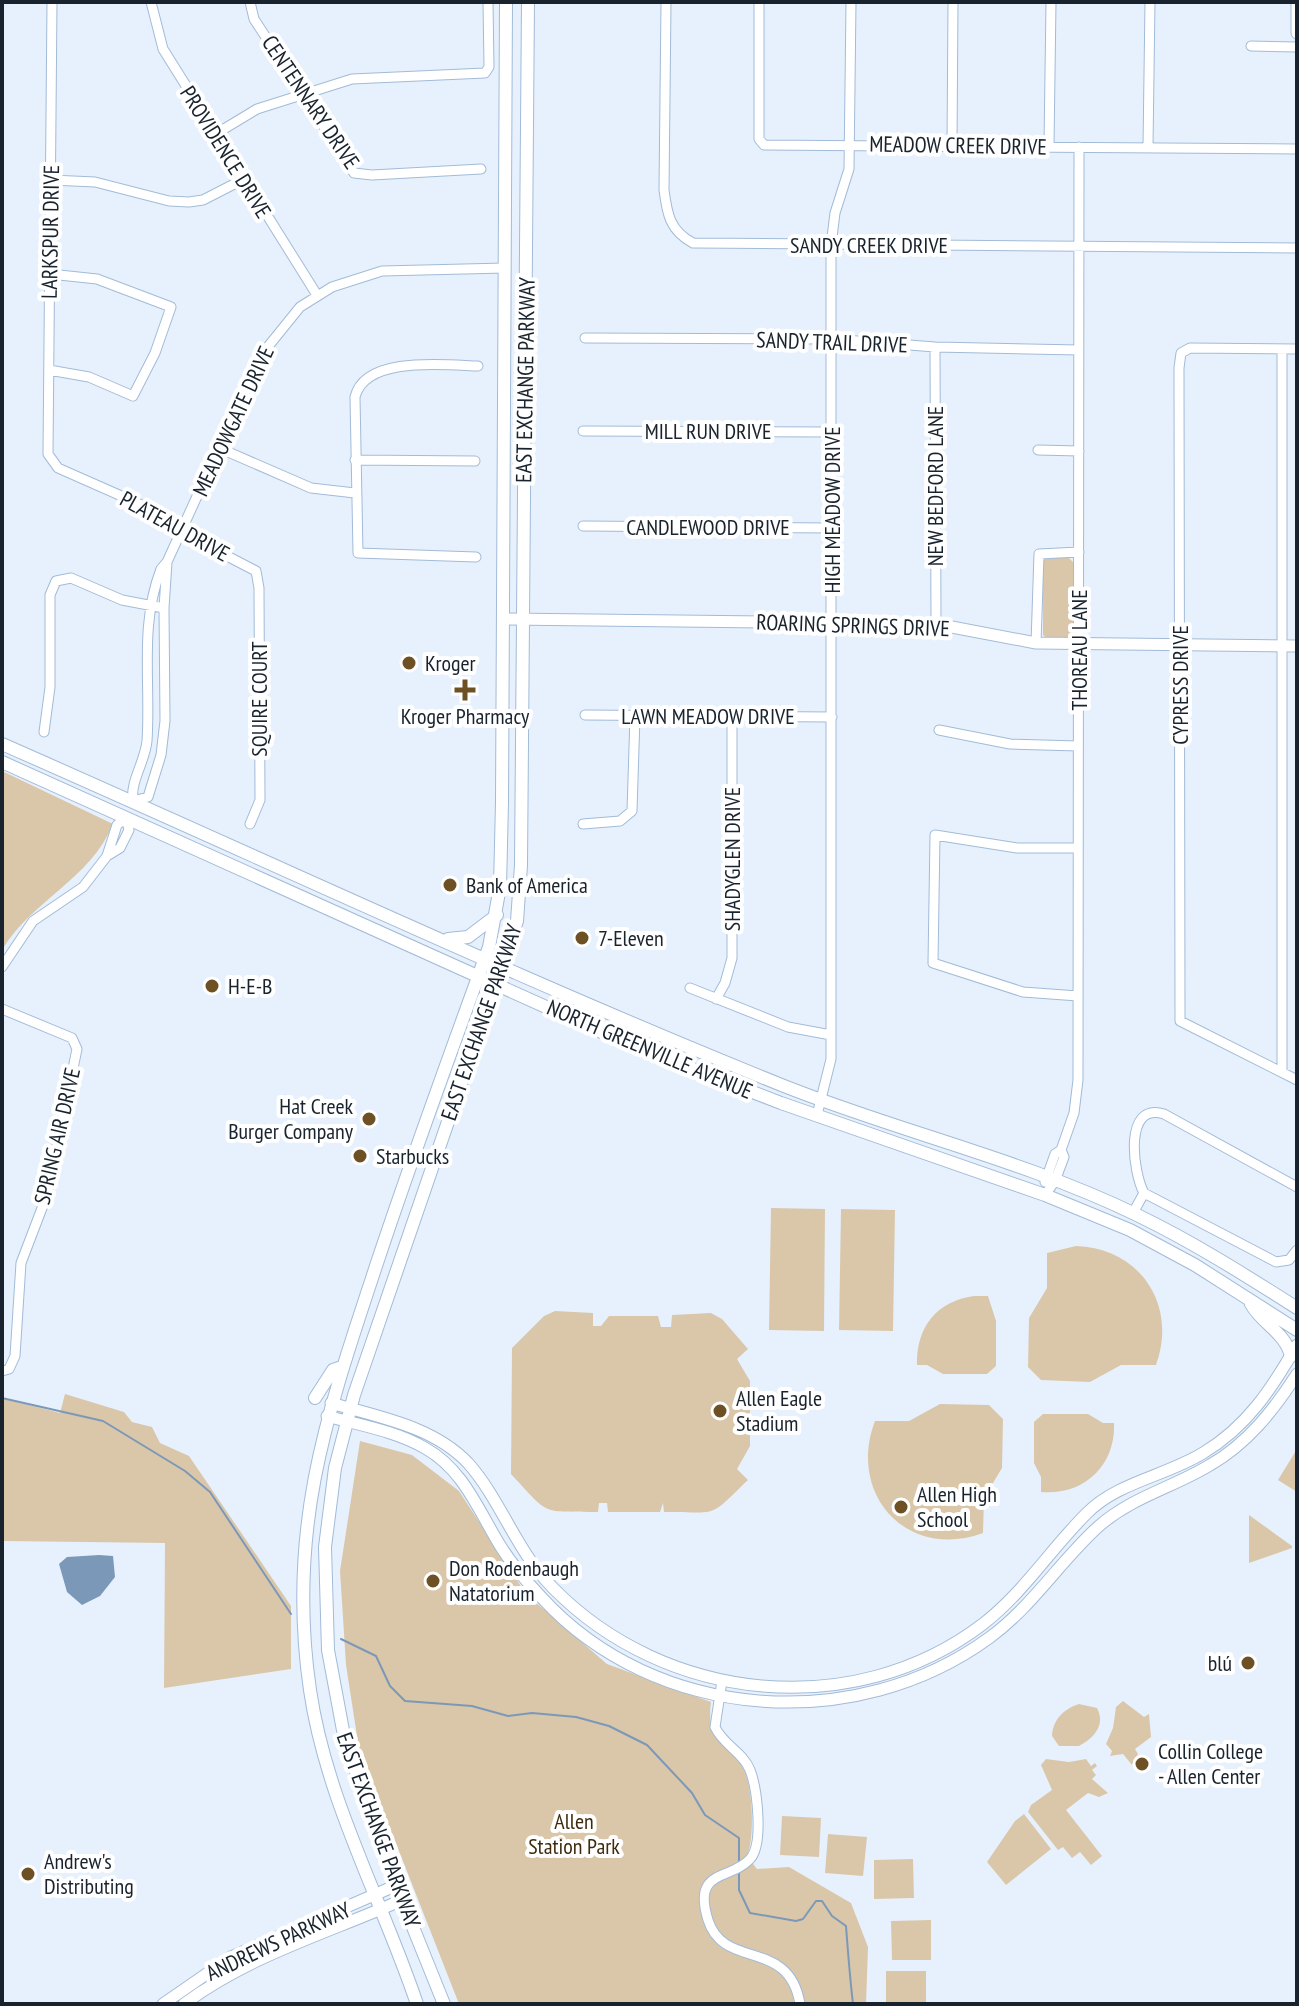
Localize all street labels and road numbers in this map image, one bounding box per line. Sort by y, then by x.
street label: CENTENNARY DRIVE [256,30,366,174]
street label: PROVIDENCE DRIVE [174,81,278,223]
street label: MEADOW CREEK DRIVE [869,129,1047,161]
street label: LARKSPUR DRIVE [35,165,65,299]
street label: SANDY CREEK DRIVE [790,231,948,259]
street label: EAST EXCHANGE PARKWAY [509,277,541,483]
street label: SANDY TRAIL DRIVE [756,325,908,359]
street label: MEADOWGATE DRIVE [186,342,280,500]
street label: NEW BEDFORD LANE [921,406,949,566]
street label: MILL RUN DRIVE [645,417,771,445]
street label: HIGH MEADOW DRIVE [818,426,846,594]
street label: PLATEAU DRIVE [115,484,235,568]
street label: CANDLEWOOD DRIVE [626,513,790,541]
street label: THOREAU LANE [1065,589,1093,711]
street label: ROARING SPRINGS DRIVE [756,608,950,642]
street label: CYPRESS DRIVE [1166,625,1194,745]
street label: SQUIRE COURT [245,641,273,757]
street label: LAWN MEADOW DRIVE [621,702,795,730]
street label: SHADYGLEN DRIVE [718,787,746,931]
street label: EAST EXCHANGE PARKWAY [434,920,528,1124]
street label: NORTH GREENVILLE AVENUE [543,993,757,1105]
street label: SPRING AIR DRIVE [28,1065,86,1207]
street label: EAST EXCHANGE PARKWAY [331,1728,427,1932]
street label: ANDREWS PARKWAY [201,1895,355,1987]

